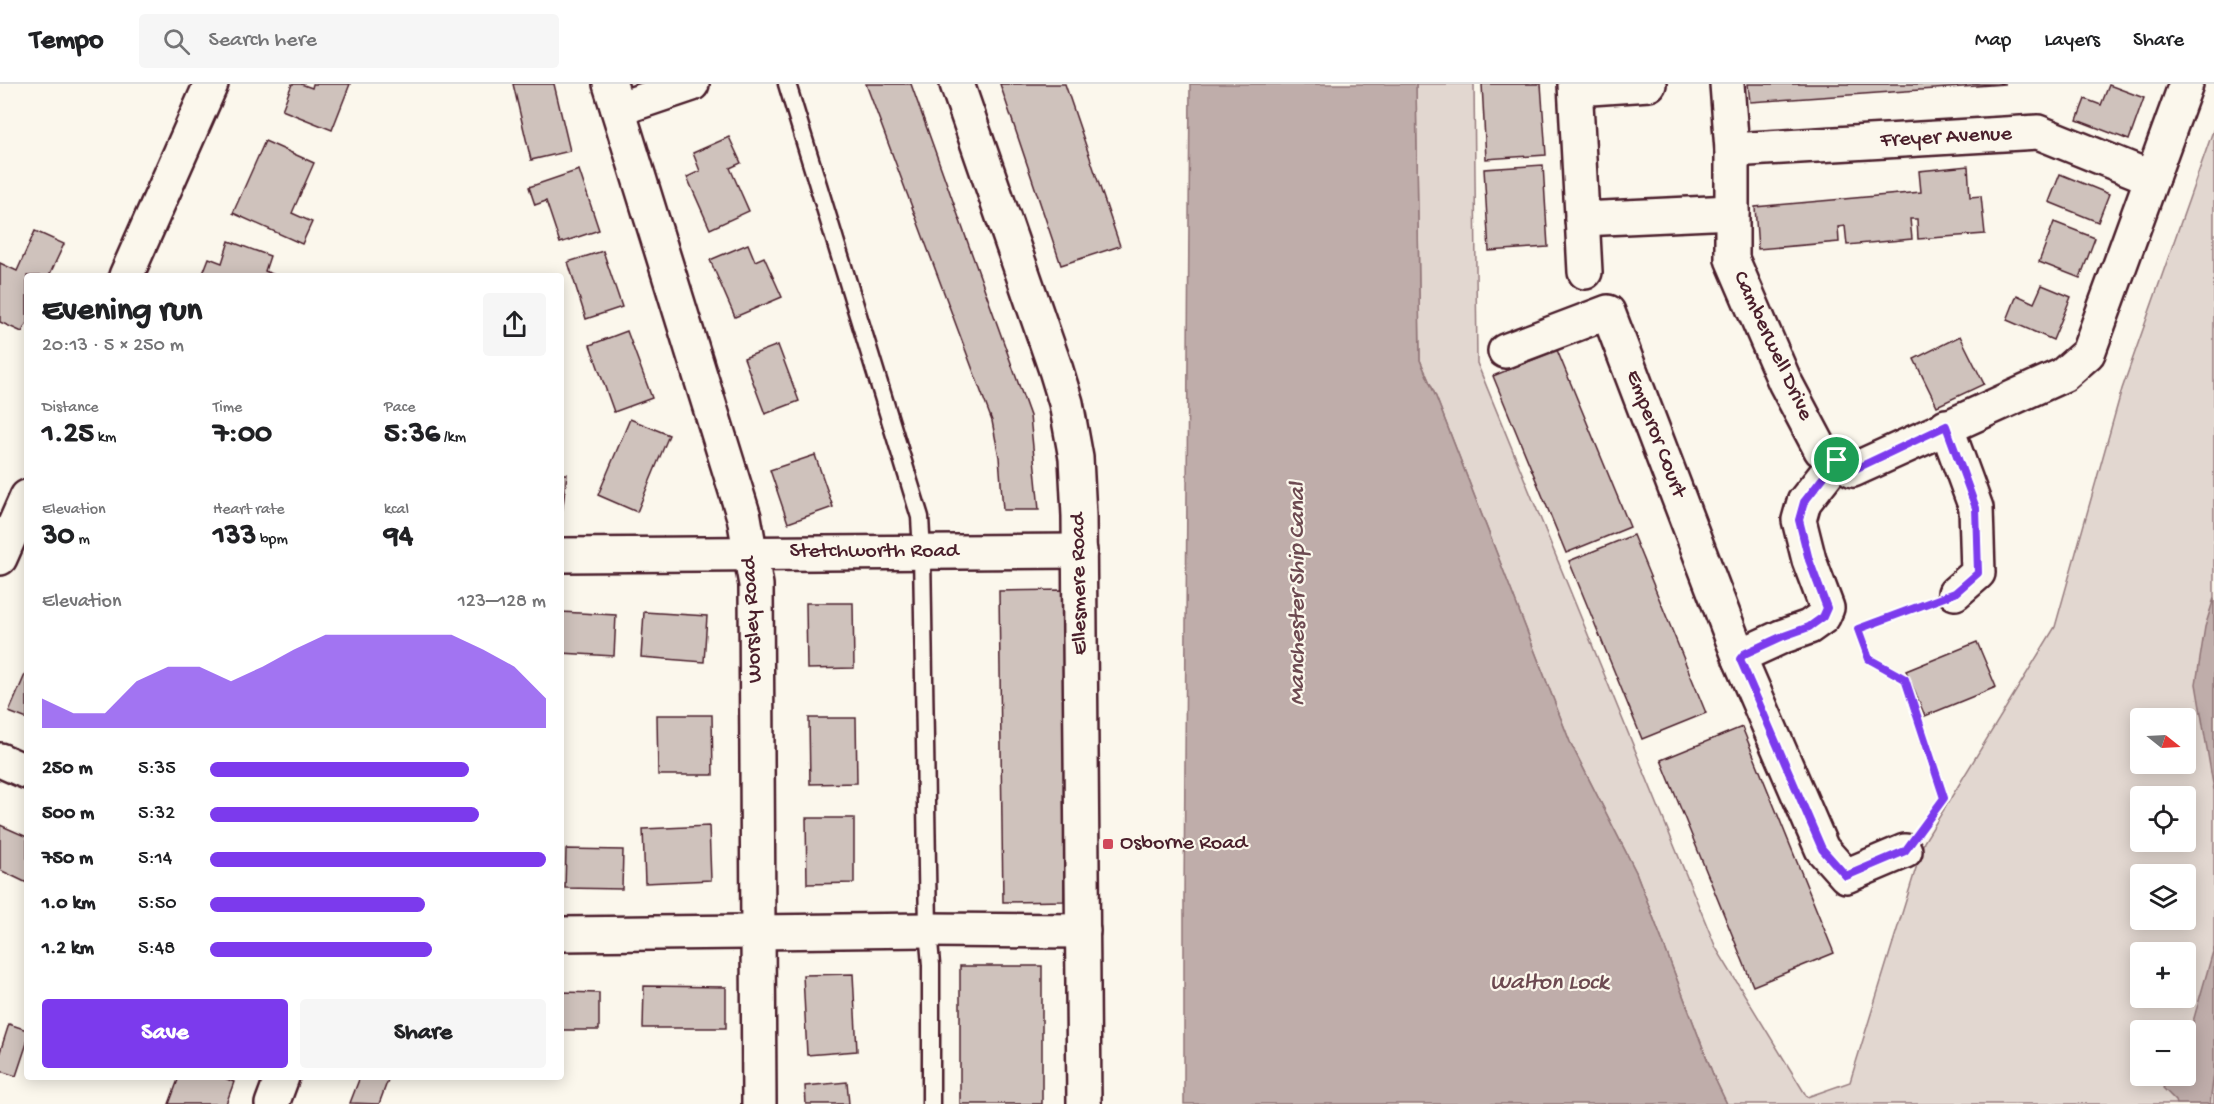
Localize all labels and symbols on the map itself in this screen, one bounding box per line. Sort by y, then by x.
street label: Freyer Avenue [1879,122,2013,154]
street label: Camberwell Drive [1726,267,1818,425]
street label: Emperor Court [1619,367,1692,503]
pin [1811,434,1862,485]
water label: Manchester Ship Canal [1284,481,1313,706]
street label: Ellesmere Road [1066,511,1094,655]
street label: Stetchworth Road [789,539,961,565]
street label: Worsley Road [737,554,769,684]
north arrow [2130,708,2196,774]
place label: Osborne Road [1120,831,1249,857]
marker: Osborne Road [1101,837,1115,851]
water label: Walton Lock [1490,969,1611,998]

